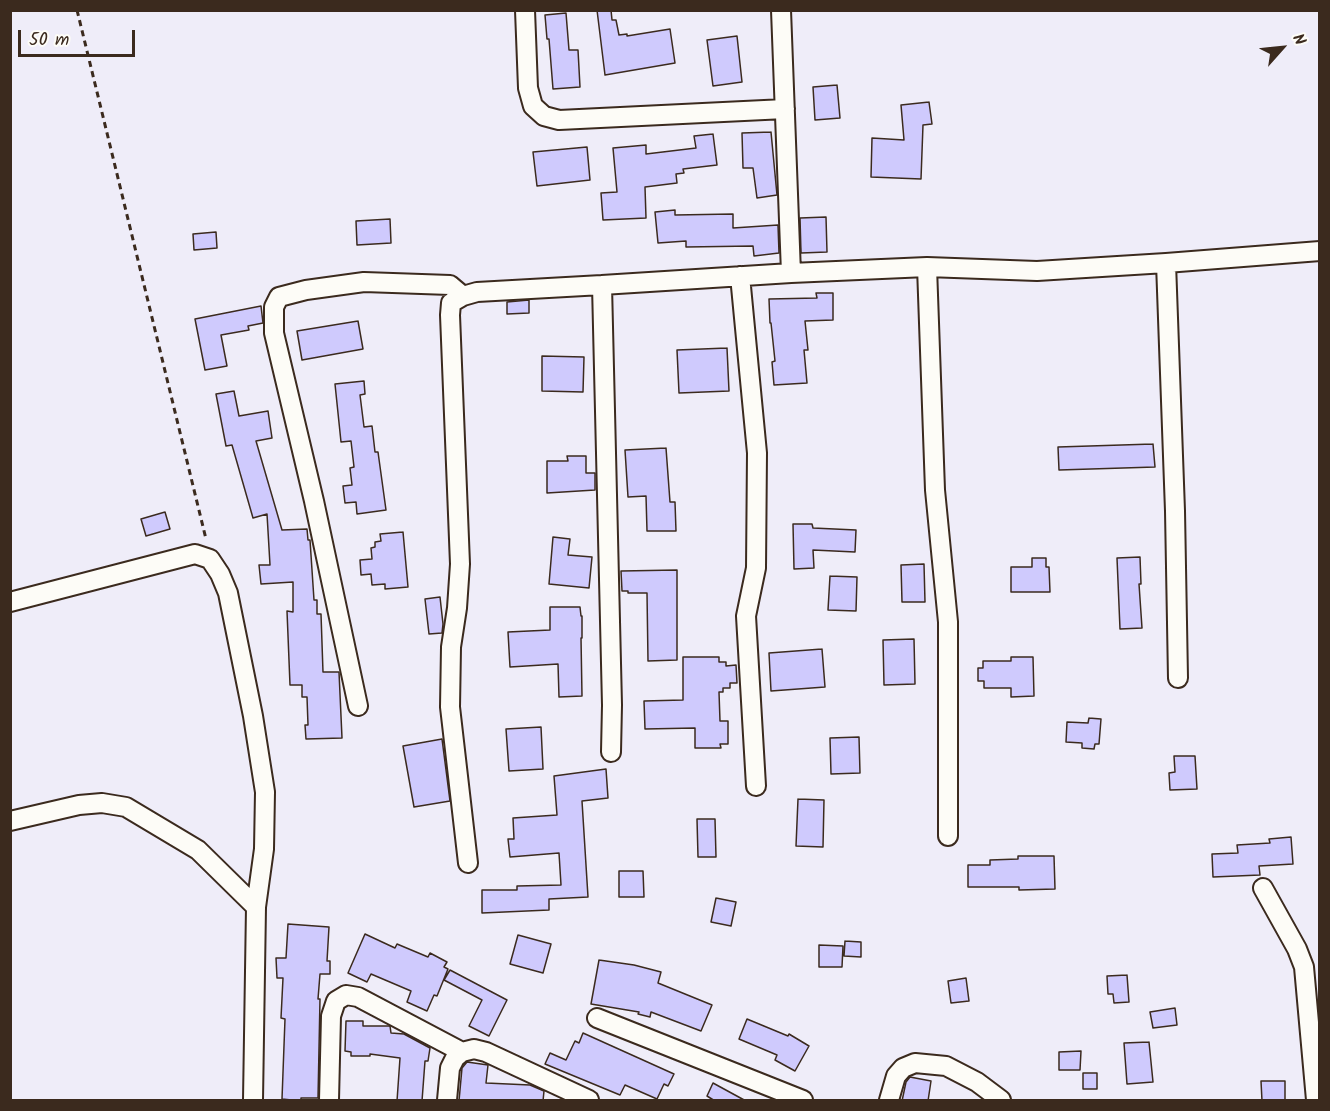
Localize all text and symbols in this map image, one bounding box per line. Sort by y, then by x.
scale bar [21,18,138,56]
north arrow [1252,18,1312,78]
text: 50 m [29,26,69,55]
text: N [1285,29,1312,50]

